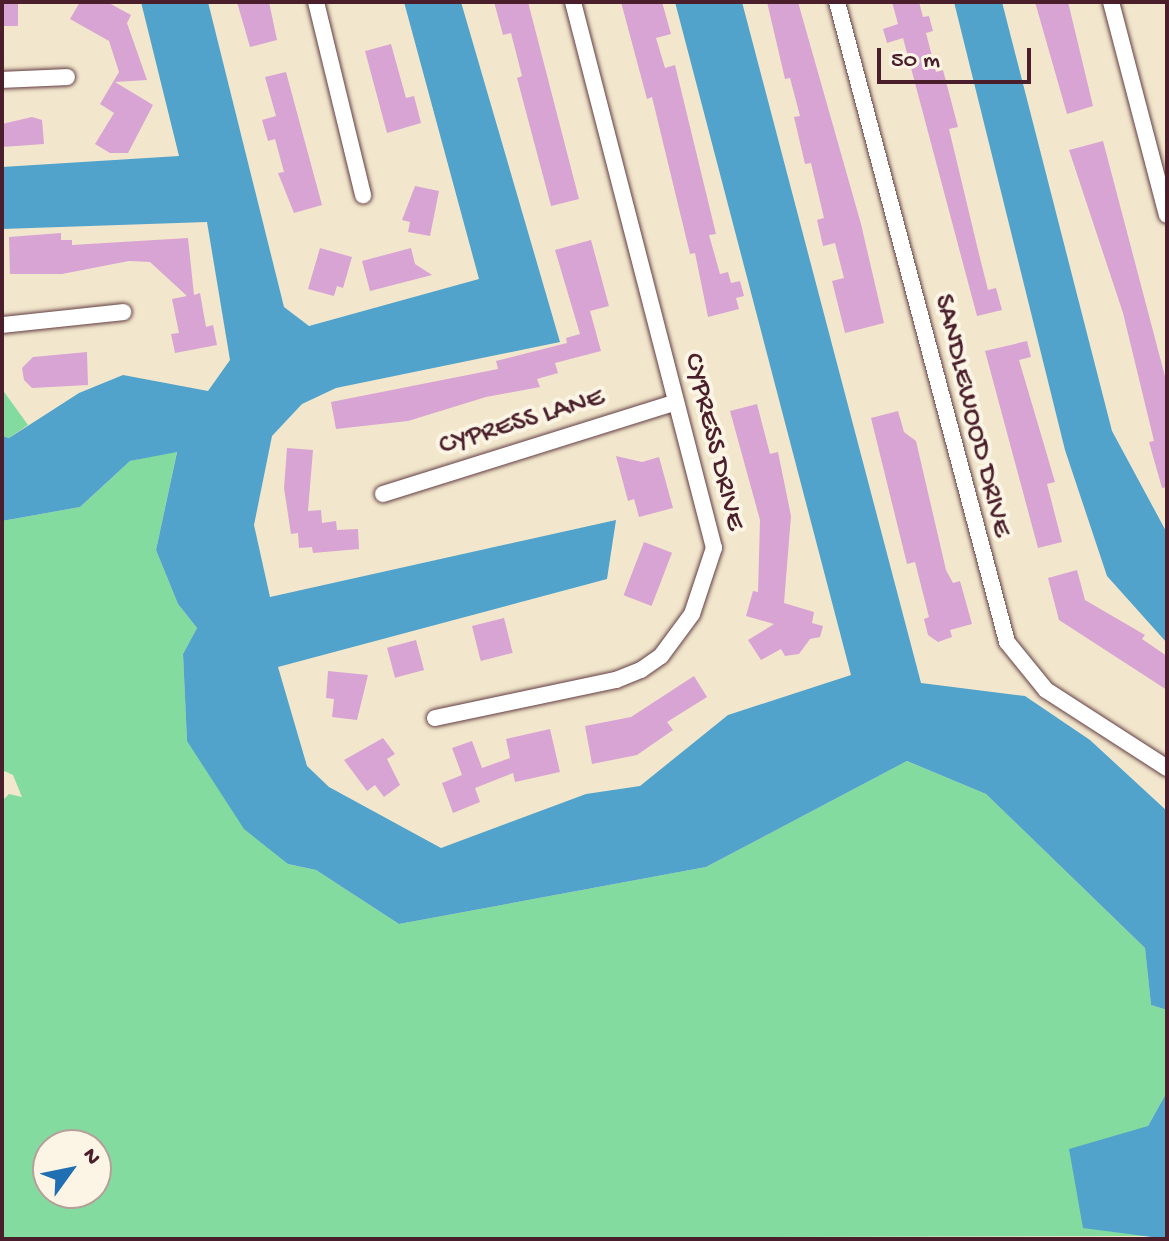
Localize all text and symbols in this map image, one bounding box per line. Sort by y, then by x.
scale bar [881,32,1035,82]
text: 50 m [891,47,940,76]
street label: SANDLEWOOD DRIVE [925,291,1017,541]
street label: CYPRESS DRIVE [675,350,751,534]
street label: CYPRESS LANE [435,382,609,464]
north arrow [32,1129,112,1209]
text: N [76,1144,105,1170]

